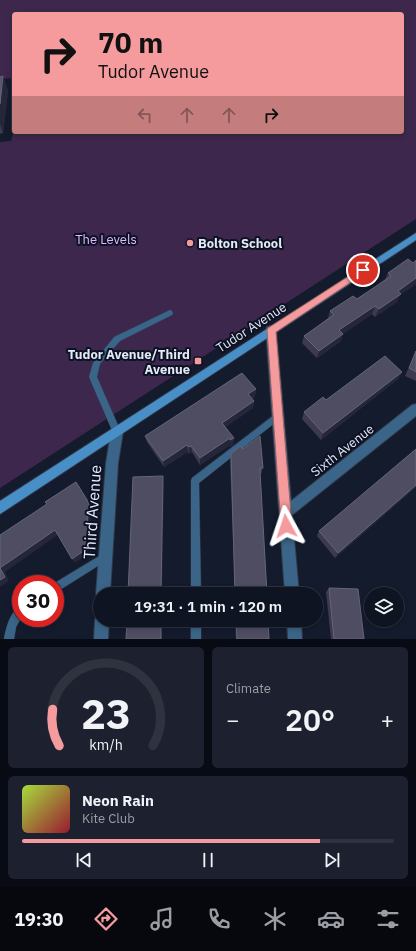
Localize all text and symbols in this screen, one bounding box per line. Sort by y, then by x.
text: 70 m [98,24,163,61]
icon: right [32,28,84,80]
text: Tudor Avenue [98,60,209,83]
icon: left [134,104,156,126]
icon: ahead [176,104,198,126]
icon: ahead [218,104,240,126]
icon: right [260,104,282,126]
park label: The Levels [75,231,137,248]
place label: Bolton School [198,235,282,252]
marker: Bolton School [185,238,195,248]
pin [346,253,380,287]
icon: arrive [352,259,374,281]
street label: Tudor Avenue [213,298,290,356]
place label: Tudor Avenue/Third Avenue [68,346,190,378]
marker: Tudor Avenue/Third Avenue [193,356,203,366]
street label: Sixth Avenue [307,420,377,480]
street label: Third Avenue [79,464,105,560]
position arrow [265,505,307,547]
speed limit sign: 30 [12,575,64,627]
map controls [364,587,404,627]
button: layers [364,587,404,627]
text: 19:31 · 1 min · 120 m [134,597,282,616]
text: Climate [226,680,271,697]
text: 23 [81,685,131,739]
text: 20° [285,700,335,739]
text: − [226,705,239,734]
text: + [381,705,394,734]
text: km/h [89,734,123,753]
text: Neon Rain [82,791,154,810]
text: Kite Club [82,810,135,827]
icon: previous [73,849,95,871]
icon: pause [197,849,219,871]
icon: next [321,849,343,871]
icon: directions [92,905,120,933]
icon: music [148,905,176,933]
icon: phone [205,905,233,933]
icon: climate [261,905,289,933]
icon: car [317,905,345,933]
icon: filters [374,905,402,933]
text: 19:30 [14,908,63,931]

